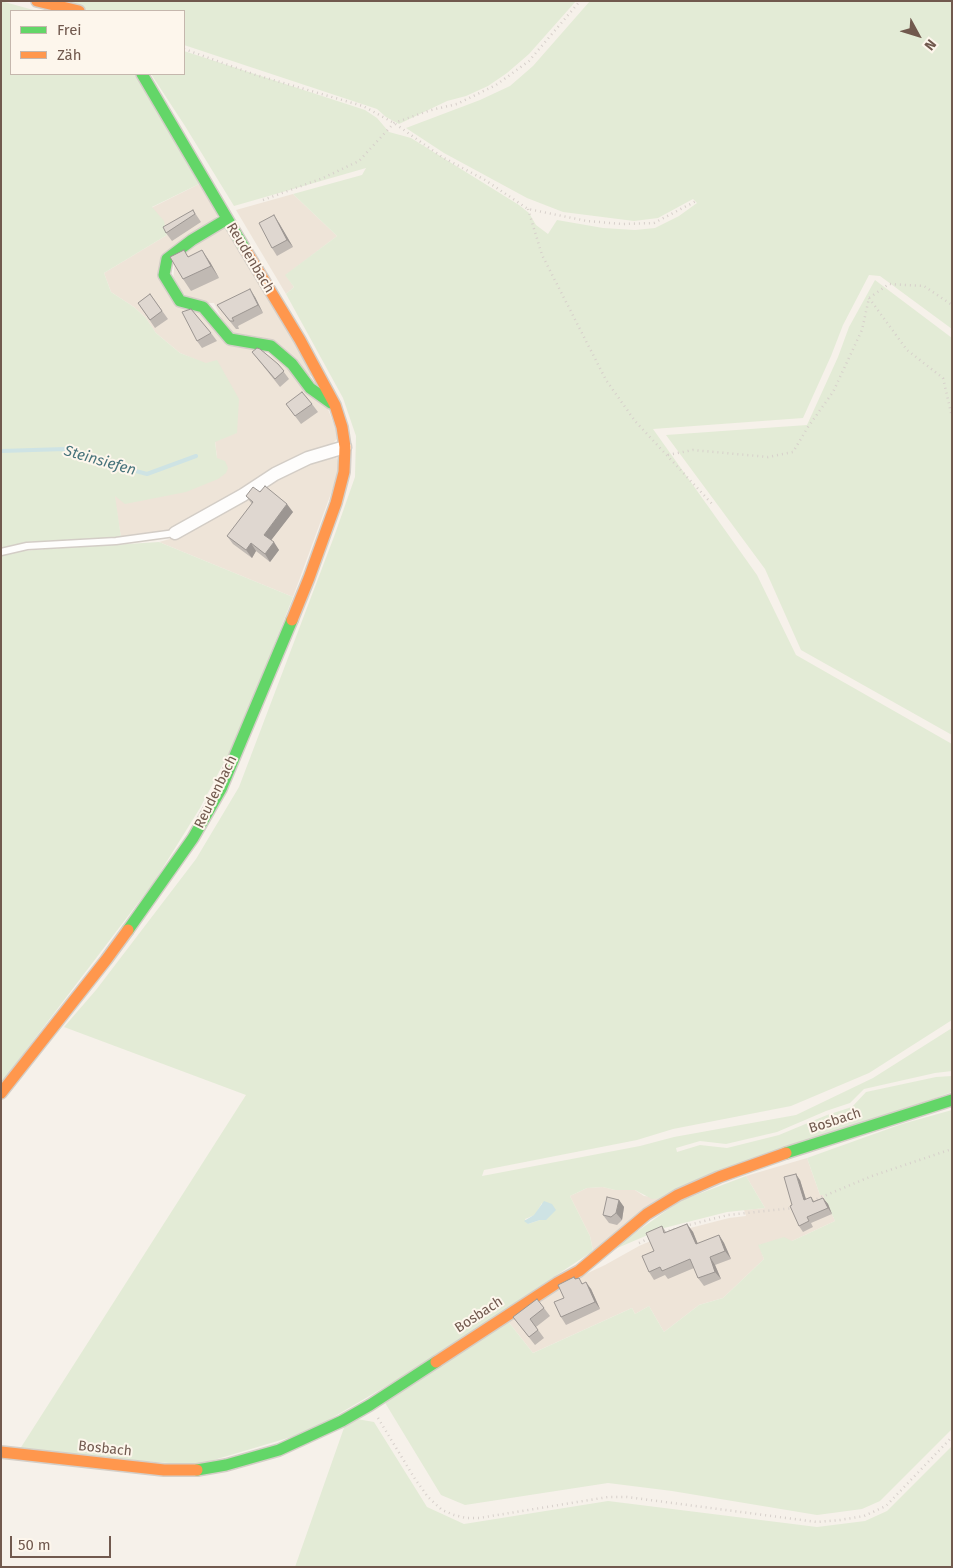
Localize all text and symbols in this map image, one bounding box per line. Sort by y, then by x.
legend [10,10,185,75]
north arrow [893,10,943,60]
text: Frei [57,21,82,39]
text: N [921,36,940,54]
text: Zäh [57,46,82,64]
street label: Reudenbach [222,220,278,296]
water label: Steinsiefen [62,442,138,480]
street label: Reudenbach [191,753,241,831]
street label: Bosbach [807,1105,863,1137]
street label: Bosbach [452,1293,506,1337]
street label: Bosbach [77,1438,133,1460]
scale bar [12,1526,114,1558]
text: 50 m [18,1536,51,1554]

